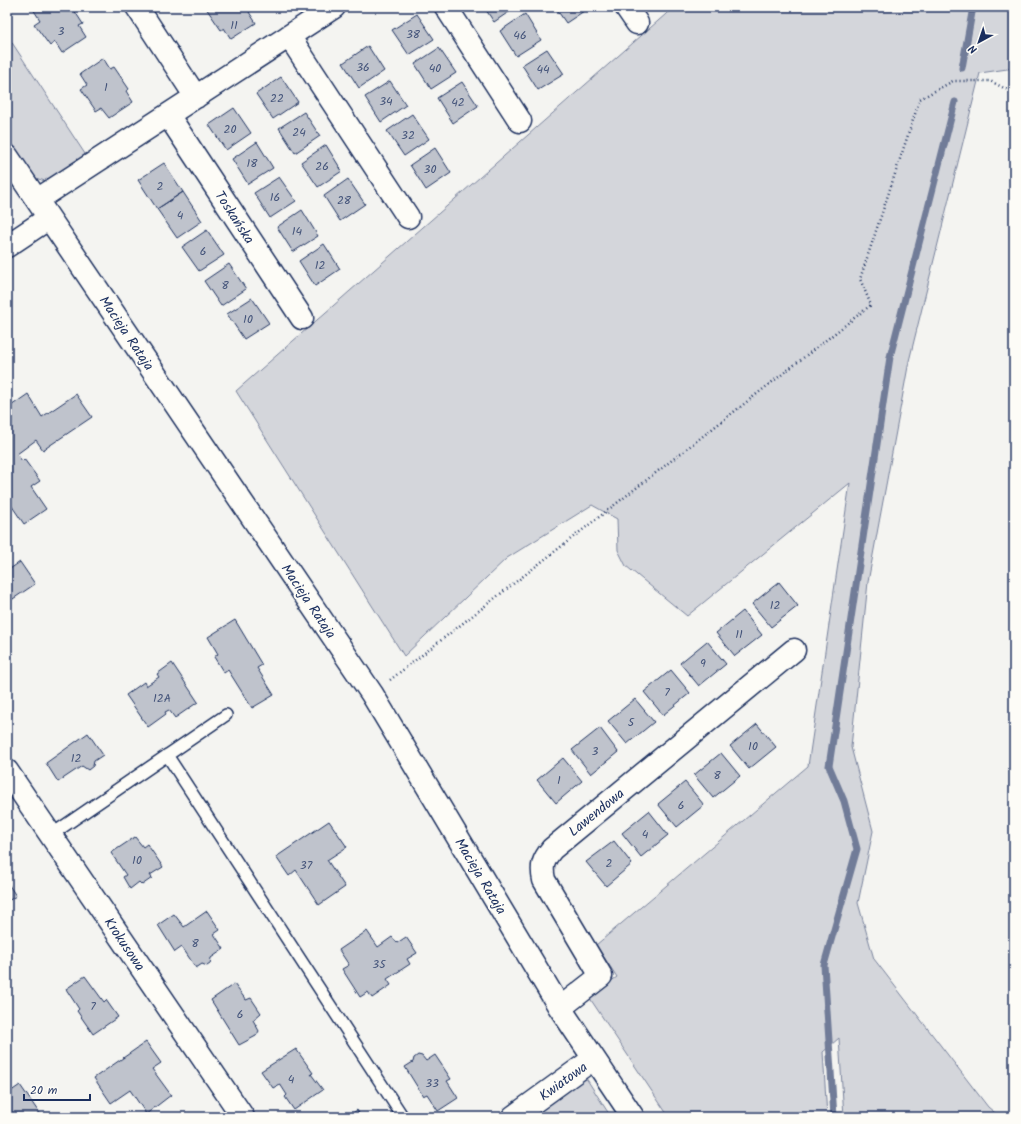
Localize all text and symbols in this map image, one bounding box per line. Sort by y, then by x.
house number: 11 [230,16,238,35]
house number: 3 [58,22,65,41]
north arrow [959,22,999,62]
house number: 38 [406,25,421,44]
house number: 46 [513,26,527,45]
text: N [965,40,982,58]
house number: 36 [356,58,370,77]
house number: 40 [429,59,441,78]
house number: 44 [536,60,550,79]
house number: 1 [104,78,108,97]
house number: 22 [270,89,284,108]
house number: 34 [379,92,393,111]
house number: 42 [451,93,465,112]
house number: 20 [224,120,236,139]
house number: 24 [292,123,306,142]
house number: 32 [401,126,415,145]
house number: 18 [247,154,258,173]
house number: 26 [315,157,329,176]
house number: 30 [424,160,436,179]
house number: 2 [157,177,164,196]
street label: Toskańska [209,187,260,248]
house number: 16 [270,188,280,207]
house number: 28 [337,191,352,210]
house number: 4 [177,206,184,225]
house number: 14 [292,222,303,241]
house number: 6 [200,242,206,261]
house number: 12 [315,256,325,275]
house number: 8 [221,276,229,295]
street label: Macieja Rataja [93,292,159,375]
house number: 10 [243,310,253,329]
street label: Macieja Rataja [275,560,341,643]
house number: 12 [770,596,780,615]
house number: 11 [735,625,743,644]
house number: 9 [700,654,706,673]
house number: 7 [664,683,670,702]
house number: 12A [153,689,171,708]
house number: 5 [628,713,636,732]
house number: 10 [748,737,758,756]
house number: 3 [592,742,599,761]
house number: 12 [71,749,81,768]
house number: 8 [713,766,721,785]
house number: 1 [557,771,561,790]
street label: Lawendowa [564,783,629,842]
house number: 6 [678,796,684,815]
house number: 4 [642,825,649,844]
street label: Macieja Rataja [449,834,512,919]
house number: 10 [132,851,142,870]
house number: 2 [606,854,613,873]
house number: 37 [300,856,313,875]
street label: Krokusowa [98,913,150,976]
house number: 8 [191,934,199,953]
house number: 35 [372,955,387,974]
house number: 7 [90,997,96,1016]
house number: 6 [237,1005,243,1024]
street label: Kwiatowa [535,1057,592,1107]
house number: 4 [288,1070,295,1089]
house number: 33 [425,1074,439,1093]
scale bar [24,1076,90,1102]
text: 20 m [30,1081,58,1100]

